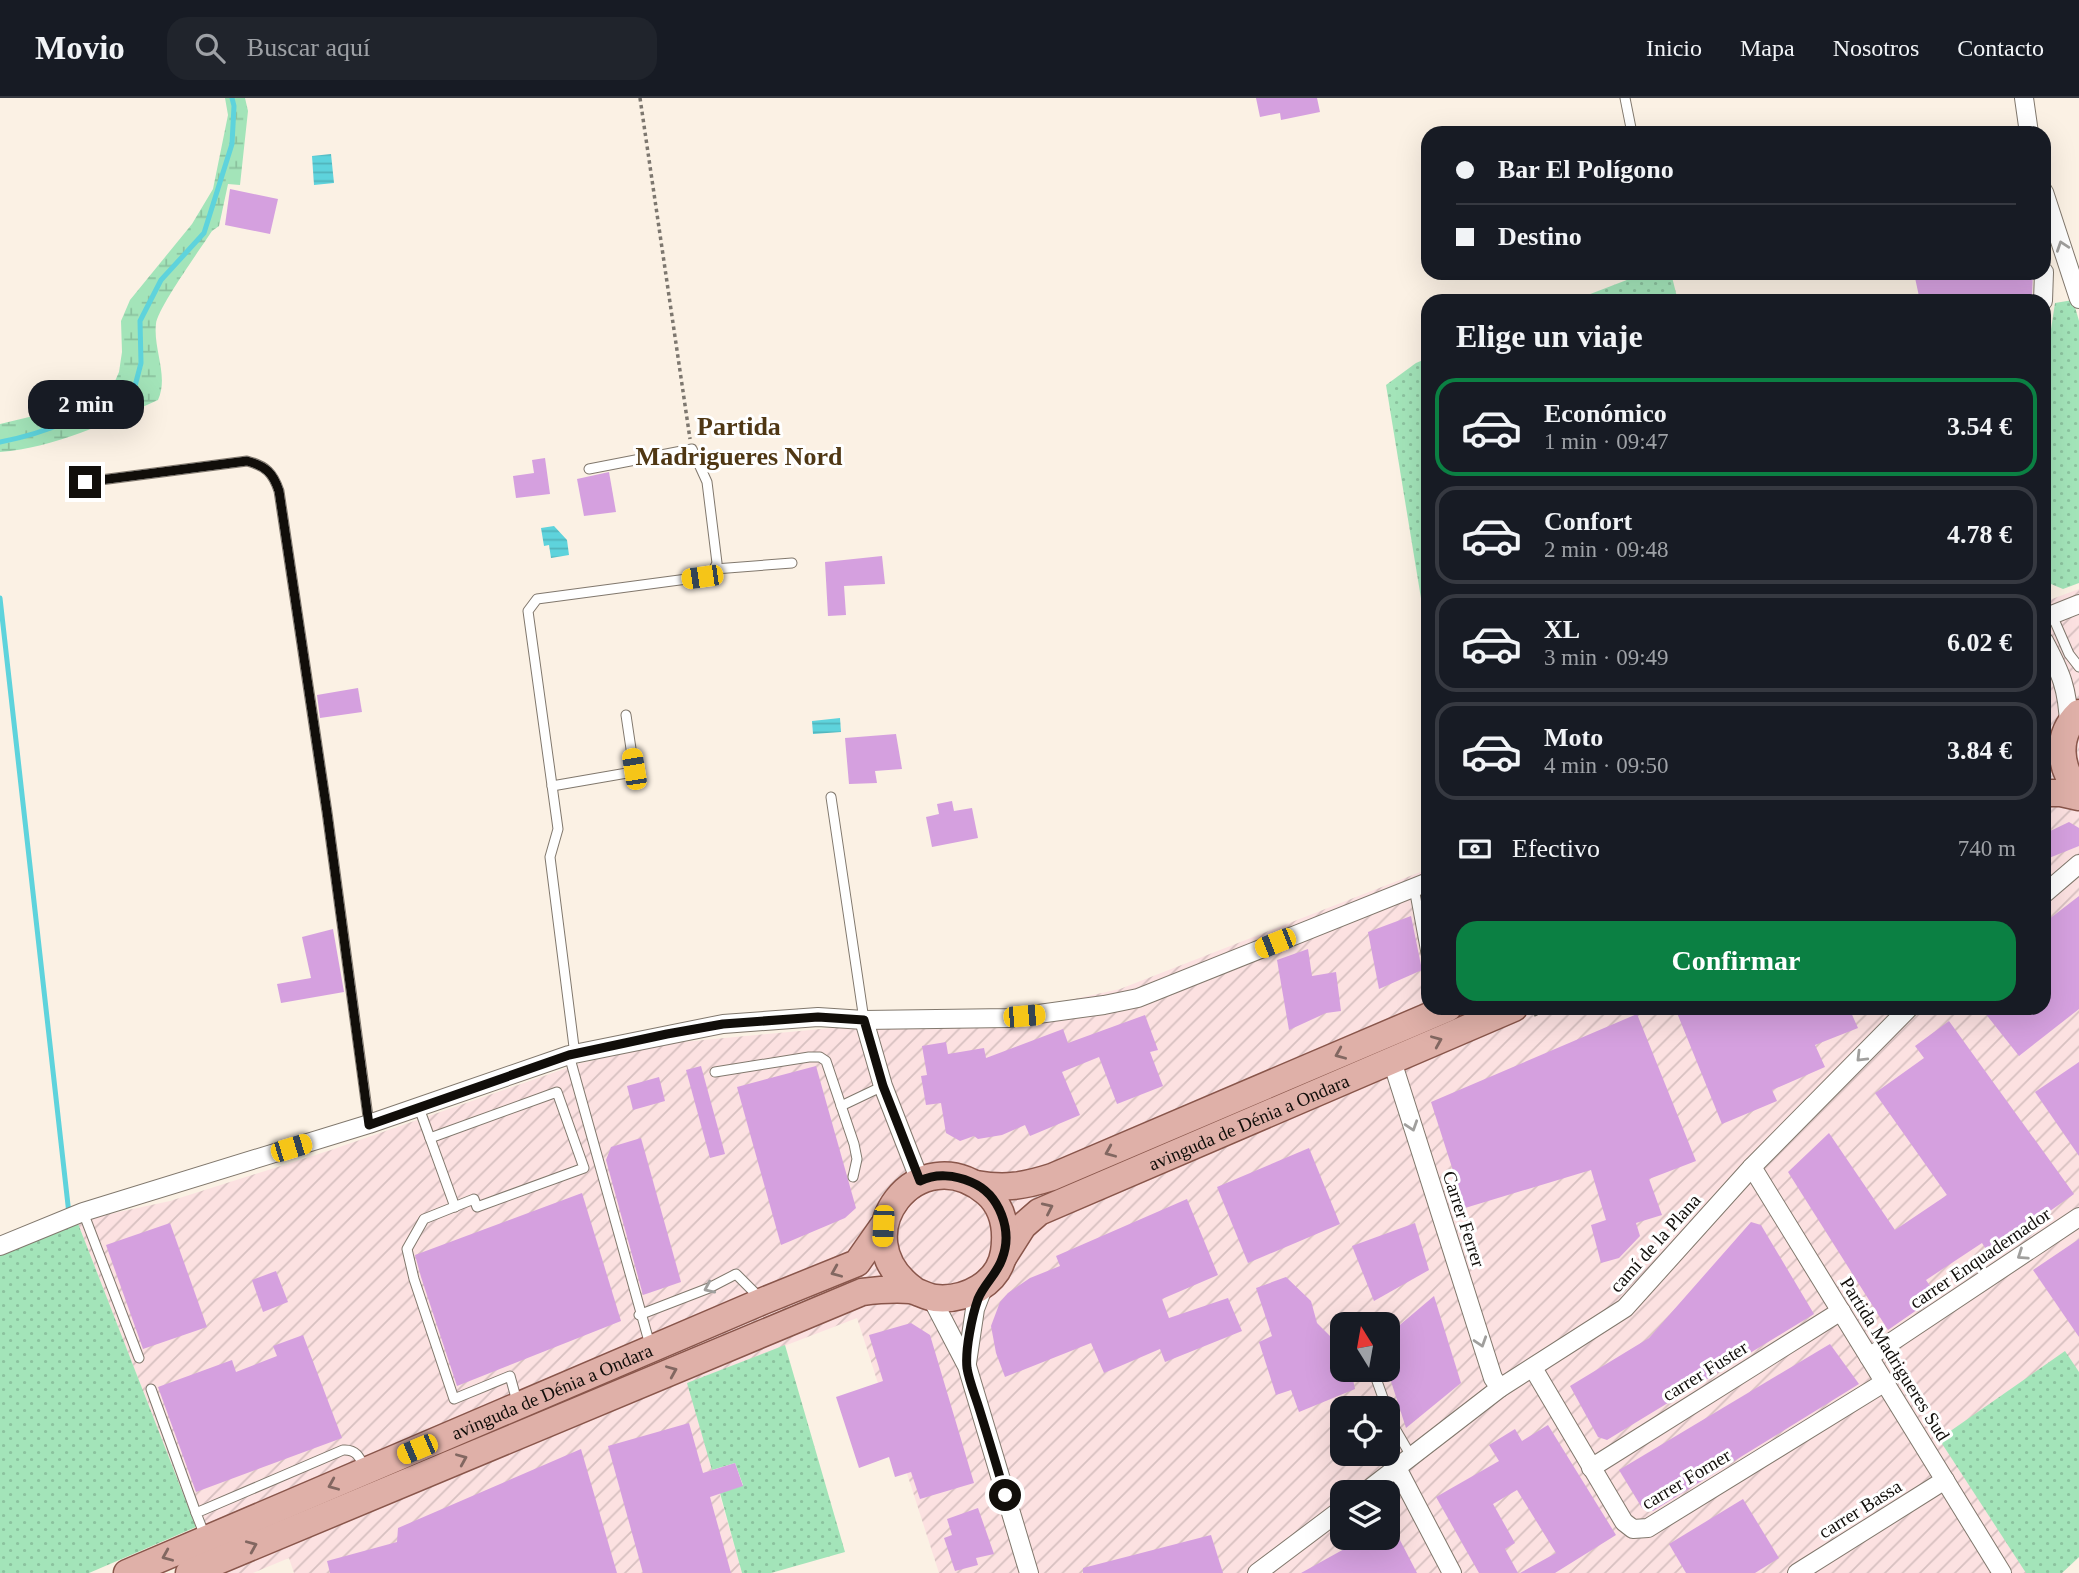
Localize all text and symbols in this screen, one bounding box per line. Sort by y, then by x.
search box [167,17,657,80]
icon: search [191,29,229,67]
text: Movio [35,30,125,66]
text: Buscar aquí [247,33,370,62]
text: Inicio [1646,35,1702,61]
text: Mapa [1740,35,1795,61]
text: Nosotros [1833,35,1919,61]
text: Contacto [1957,35,2044,61]
text: Bar El Polígono [1498,155,1674,184]
text: Destino [1498,222,1582,251]
one-way arrow [2056,240,2070,252]
text: Elige un viaje [1456,318,1643,354]
callout: 2 min [27,380,143,430]
text: 2 min [58,392,114,417]
icon: car [1460,396,1523,459]
text: Económico [1544,399,1667,428]
district label: Partida Madrigueres Nord [636,412,843,471]
text: 3.54 € [1947,412,2012,441]
text: 1 min · 09:47 [1544,429,1669,454]
route end [69,466,101,498]
icon: car [1460,504,1523,567]
text: Confort [1544,507,1632,536]
text: 4.78 € [1947,520,2012,549]
text: 2 min · 09:48 [1544,537,1669,562]
car [680,564,725,590]
icon: car [1460,612,1523,675]
text: XL [1544,615,1580,644]
text: 6.02 € [1947,628,2012,657]
text: 3 min · 09:49 [1544,645,1669,670]
icon: car [1460,720,1523,783]
text: Moto [1544,723,1603,752]
text: 3.84 € [1947,736,2012,765]
car [621,747,648,791]
text: 4 min · 09:50 [1544,753,1669,778]
icon: cash [1456,830,1494,868]
text: Efectivo [1512,834,1600,863]
text: 740 m [1958,836,2016,861]
button: Confirmar [1456,921,2016,1001]
car [1252,925,1299,961]
car [1003,1004,1046,1028]
one-way arrow [1430,1035,1442,1049]
one-way arrow [1334,1046,1347,1060]
one-way arrow [1857,1048,1870,1061]
street label: avinguda de Dénia a Ondara [1145,1069,1353,1174]
one-way arrow [1404,1119,1419,1131]
car [268,1132,315,1164]
one-way arrow [1105,1144,1117,1158]
street label: Carrer Ferrer [1439,1168,1490,1270]
street label: camí de la Plana [1605,1189,1705,1296]
one-way arrow [1041,1203,1053,1217]
street label: carrer Enquadernador [1906,1203,2055,1313]
car [872,1204,895,1248]
one-way arrow [2017,1247,2030,1259]
one-way arrow [831,1264,843,1278]
street label: Partida Madrigueres Sud [1836,1273,1954,1445]
one-way arrow [703,1280,716,1294]
north arrow [1330,1312,1400,1382]
map controls [1330,1312,1400,1550]
one-way arrow [1473,1336,1488,1348]
street label: carrer Fuster [1659,1336,1752,1405]
street label: avinguda de Dénia a Ondara [448,1339,656,1444]
one-way arrow [665,1365,677,1379]
button: locate [1330,1396,1400,1466]
car [394,1431,441,1467]
street label: carrer Forner [1638,1444,1735,1514]
one-way arrow [455,1453,467,1467]
street label: carrer Bassa [1815,1475,1906,1543]
one-way arrow [328,1477,340,1491]
route start [989,1479,1021,1511]
button: layers [1330,1480,1400,1550]
one-way arrow [245,1541,257,1555]
one-way arrow [161,1548,174,1562]

